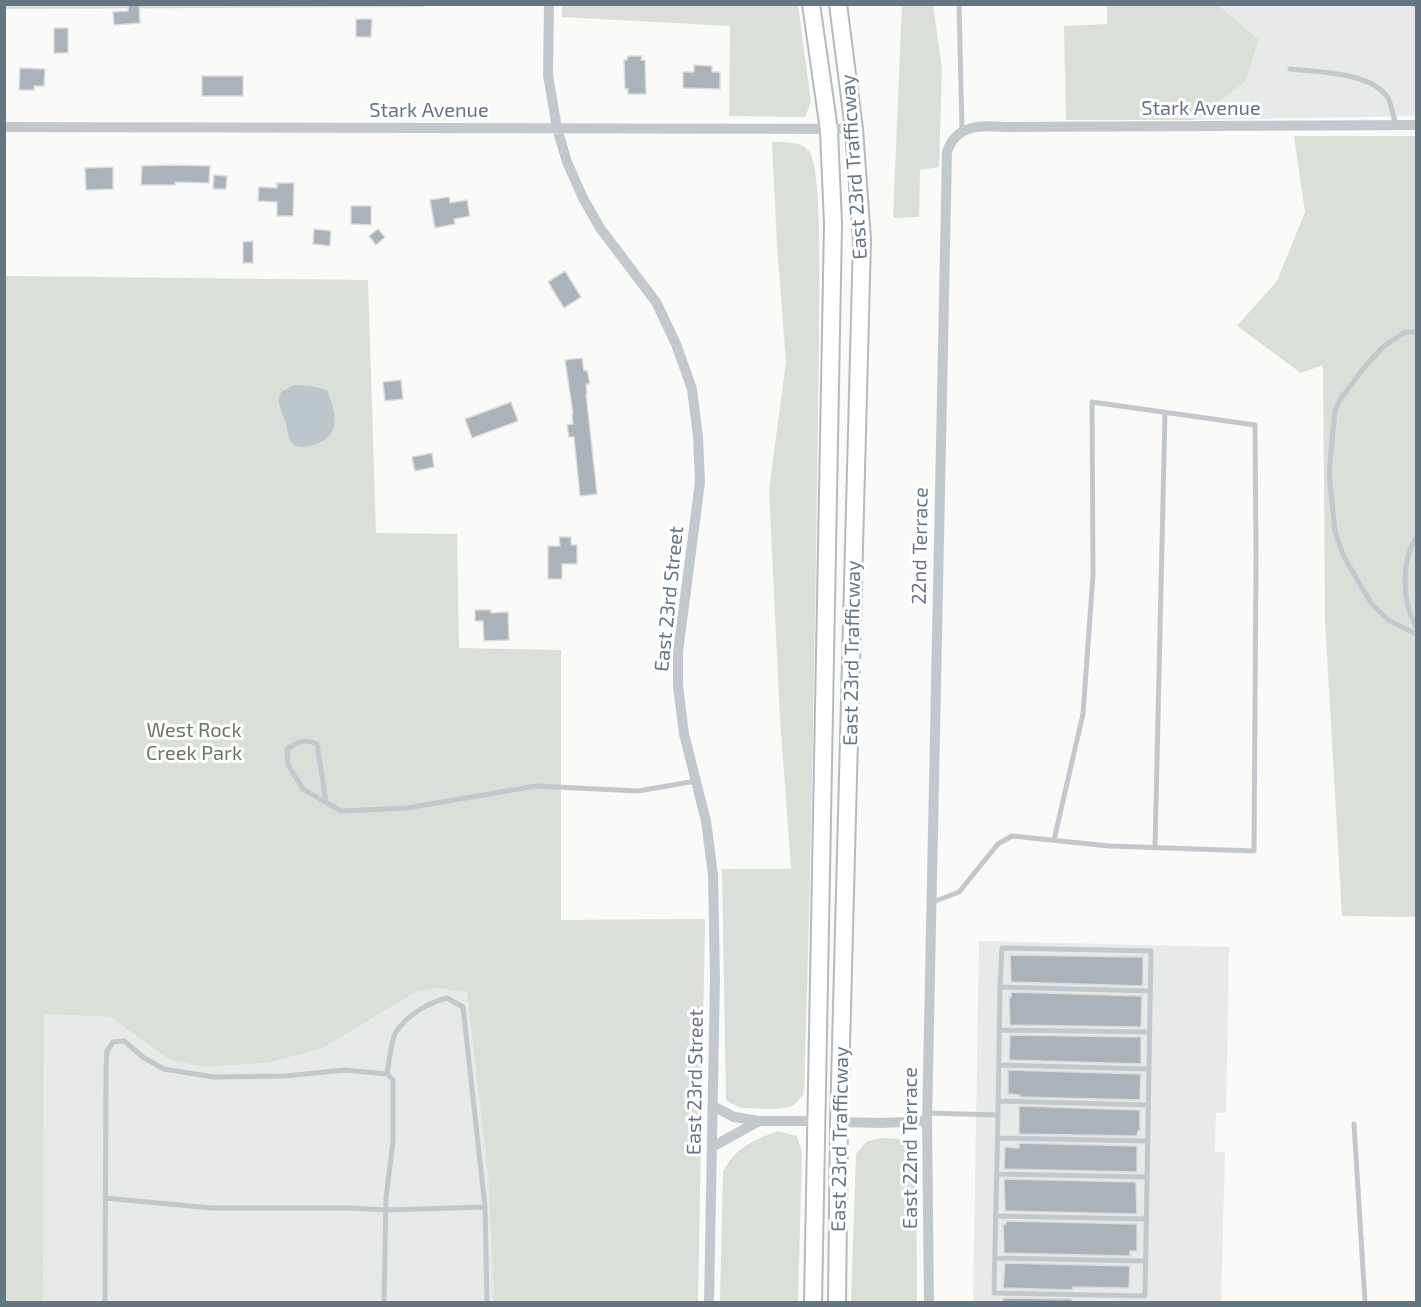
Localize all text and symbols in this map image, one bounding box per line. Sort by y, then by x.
street label: East 23rd Trafficway [836,74,872,260]
street label: Stark Avenue [1141,96,1261,120]
street label: Stark Avenue [369,98,489,122]
street label: 22nd Terrace [907,487,933,605]
street label: East 23rd Street [649,525,689,673]
street label: East 23rd Trafficway [838,560,866,746]
park label: West Rock Creek Park [146,718,242,765]
street label: East 23rd Street [682,1009,708,1155]
street label: East 23rd Trafficway [826,1046,854,1232]
street label: East 22nd Terrace [898,1067,922,1229]

